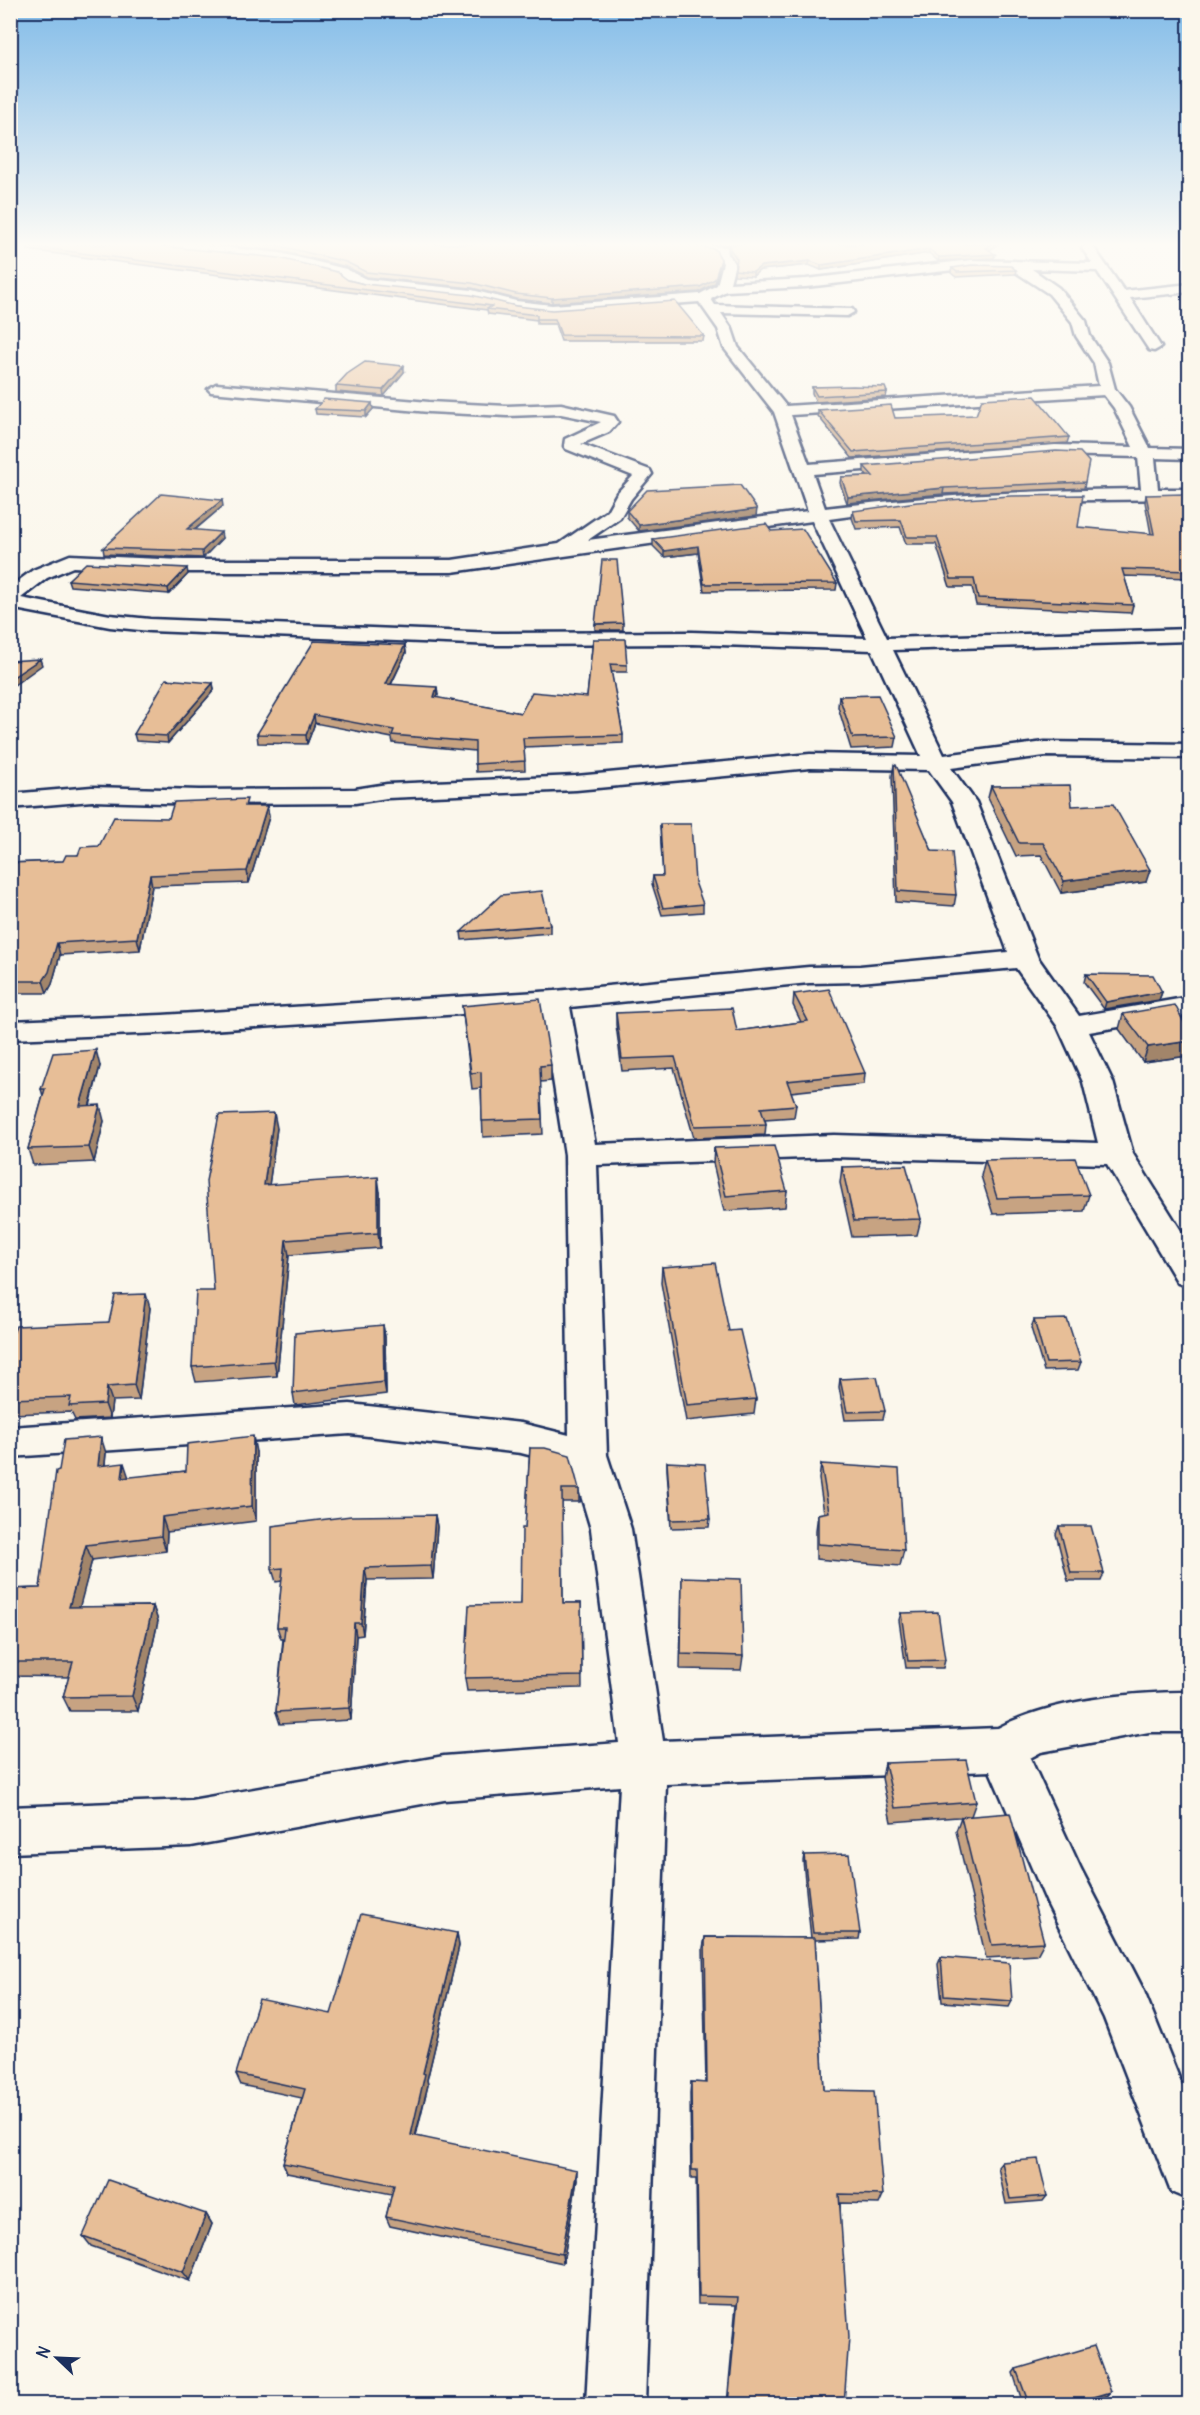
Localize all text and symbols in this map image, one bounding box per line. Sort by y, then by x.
north arrow [27,2328,87,2388]
text: N [32,2343,55,2361]

